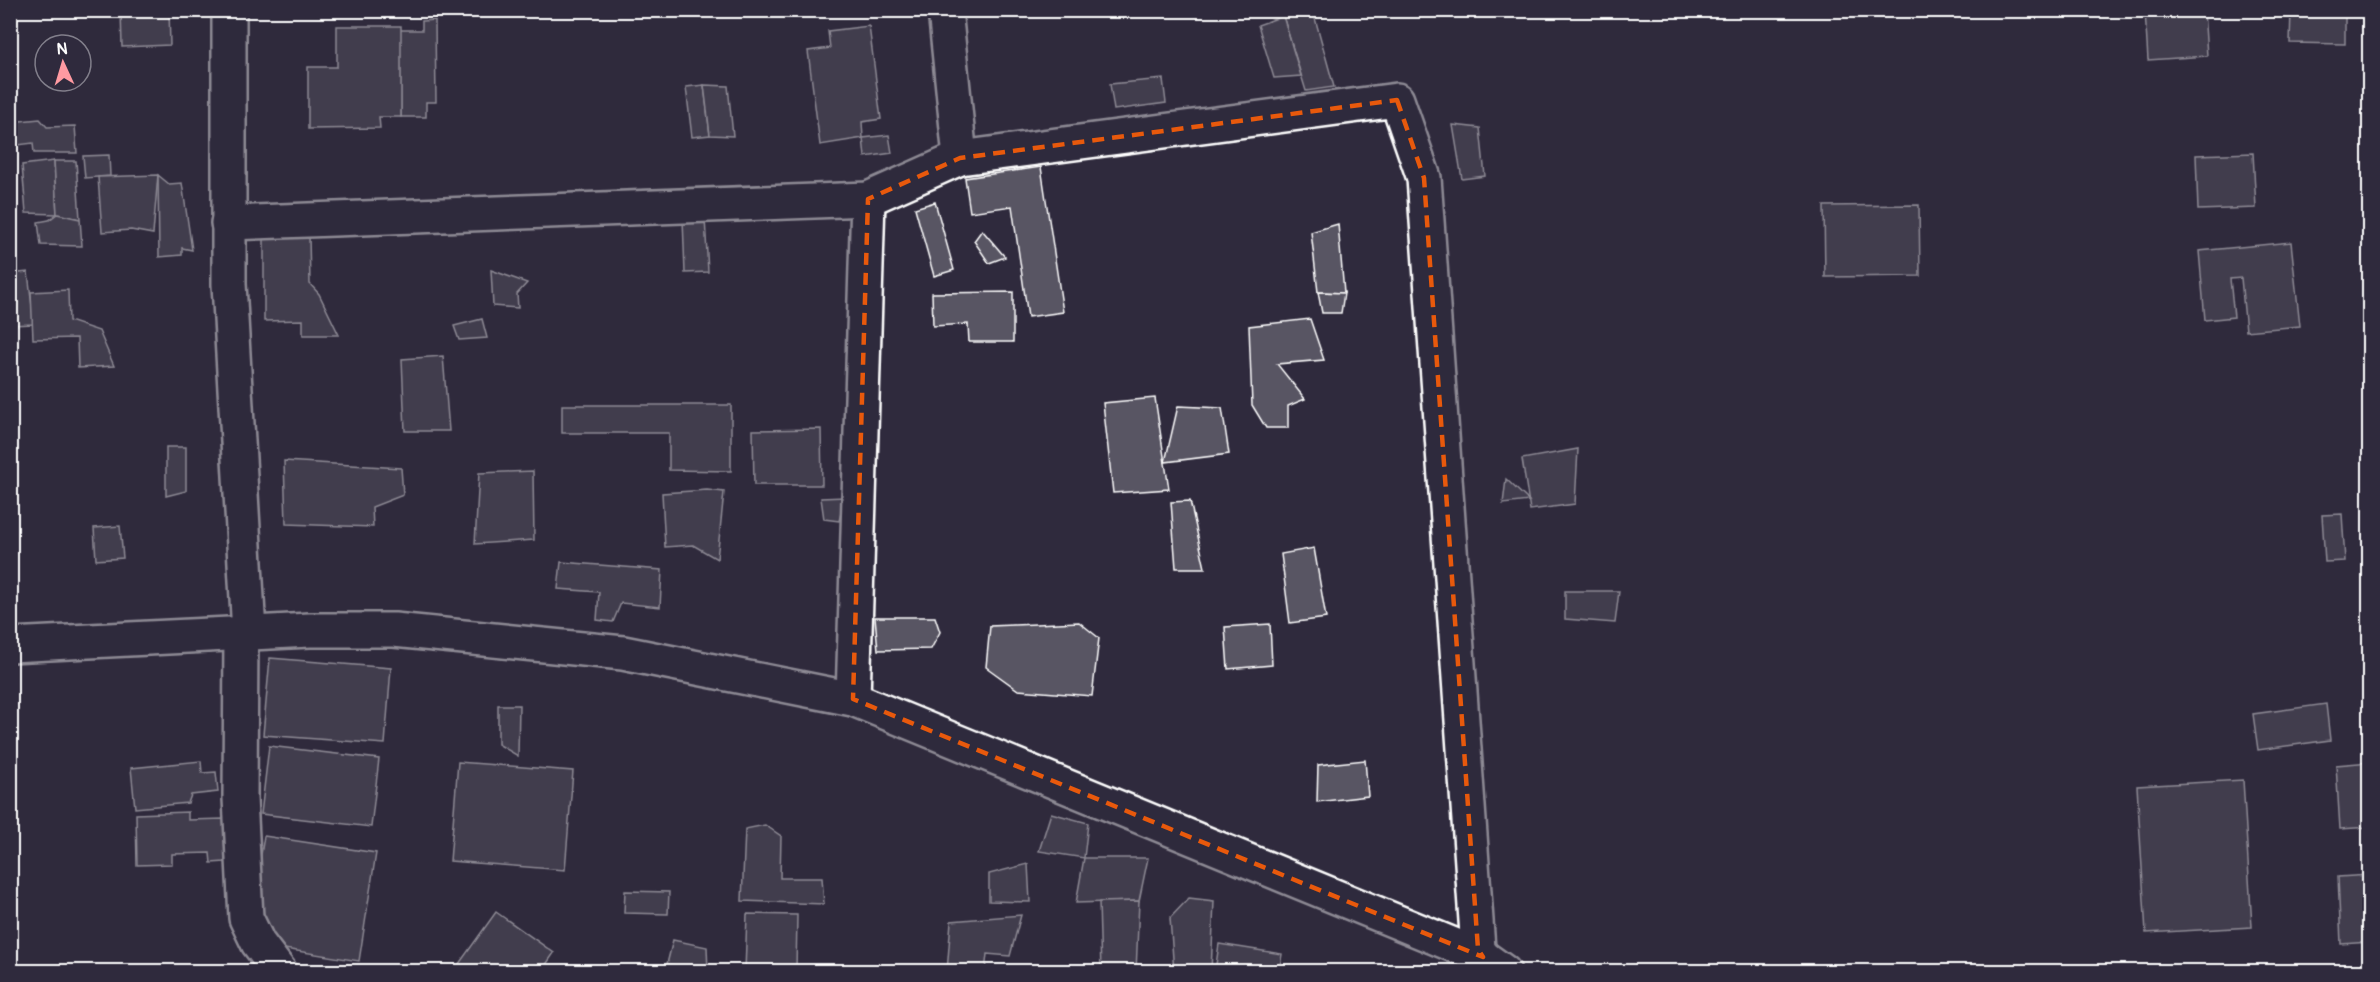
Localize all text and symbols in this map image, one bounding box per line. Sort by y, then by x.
north arrow [33,33,93,93]
text: N [56,39,68,59]

